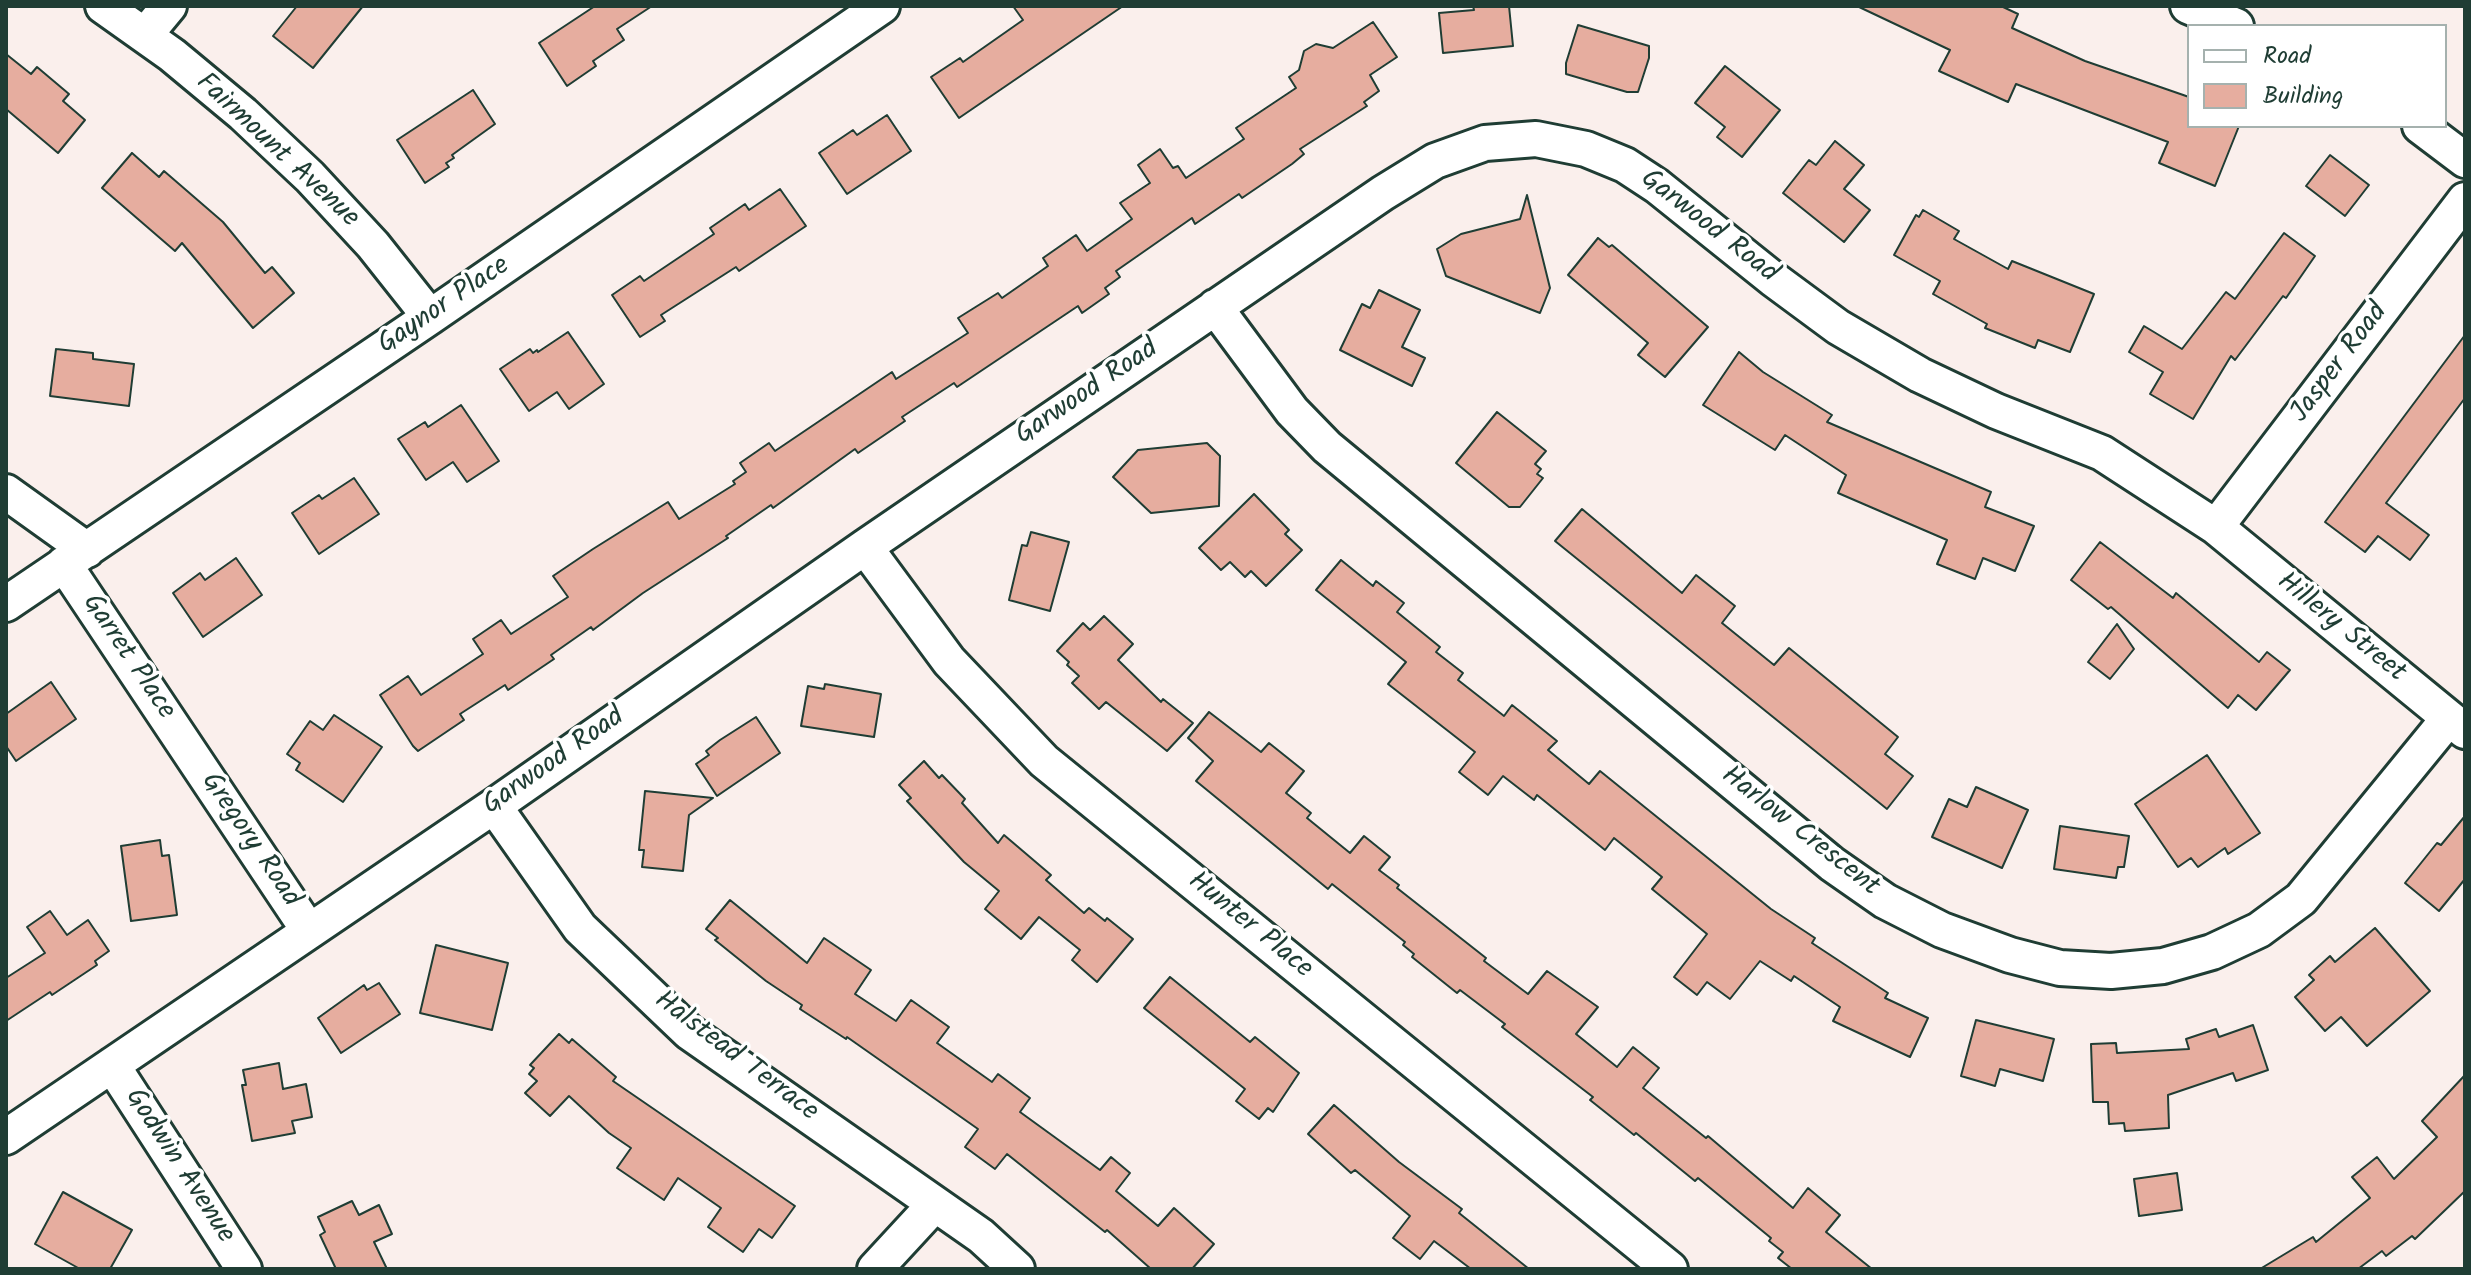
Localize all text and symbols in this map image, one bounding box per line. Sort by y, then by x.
legend [2187,24,2447,128]
text: Road [2263,37,2311,76]
street label: Fairmount Avenue [187,68,365,236]
text: Building [2263,77,2343,116]
street label: Garwood Road [1633,164,1783,292]
street label: Gaynor Place [373,251,517,363]
street label: Jasper Road [2285,298,2397,430]
street label: Garwood Road [1010,334,1166,454]
street label: Hillery Street [2269,567,2411,691]
street label: Garret Place [73,589,181,727]
street label: Garwood Road [478,702,632,824]
street label: Harlow Crescent [1713,761,1885,905]
street label: Gregory Road [192,767,306,915]
street label: Hunter Place [1180,866,1318,988]
street label: Halstead Terrace [646,985,824,1131]
street label: Godwin Avenue [115,1083,241,1251]

